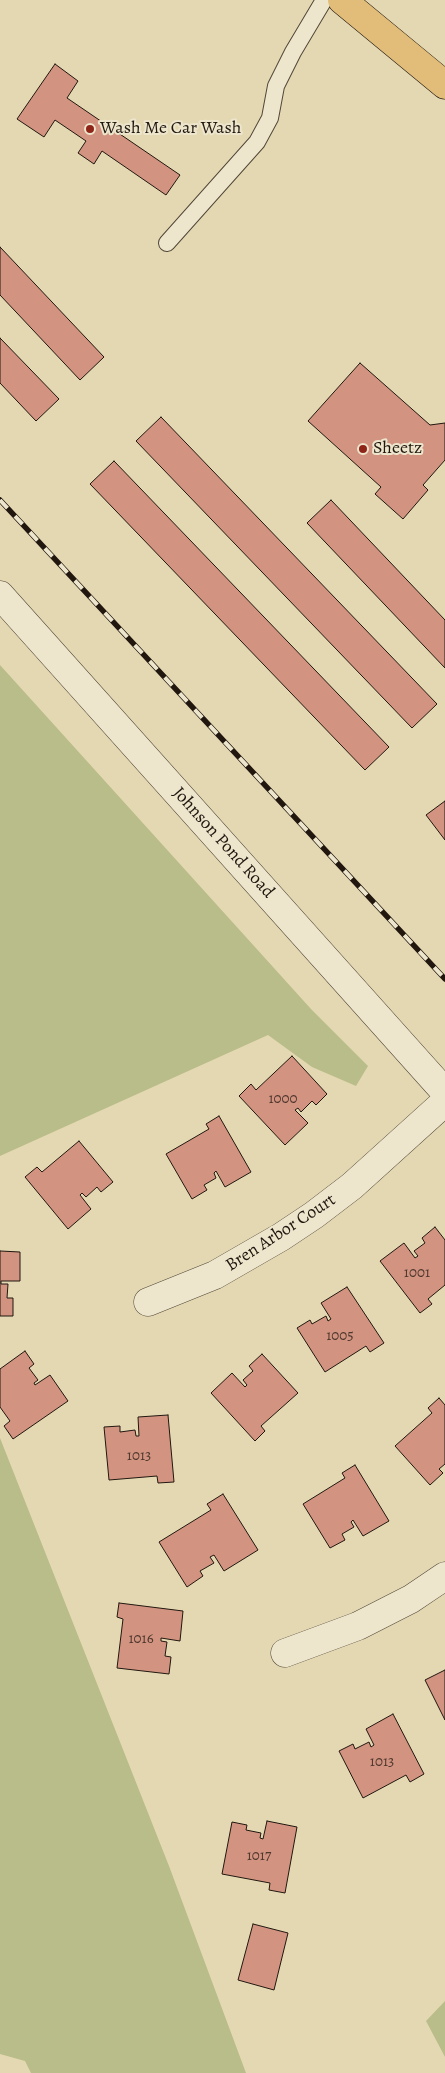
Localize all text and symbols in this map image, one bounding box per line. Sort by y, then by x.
place label: Wash Me Car Wash [100,118,241,140]
marker: Wash Me Car Wash [84,123,96,135]
place label: Sheetz [373,438,422,460]
marker: Sheetz [357,443,369,455]
street label: Johnson Pond Road [168,783,278,903]
house number: 1000 [268,1090,298,1108]
street label: Bren Arbor Court [222,1189,340,1277]
house number: 1001 [404,1264,430,1282]
house number: 1005 [326,1327,354,1345]
house number: 1013 [127,1447,151,1465]
house number: 1016 [128,1630,154,1648]
house number: 1013 [370,1753,394,1771]
house number: 1017 [247,1847,271,1865]

